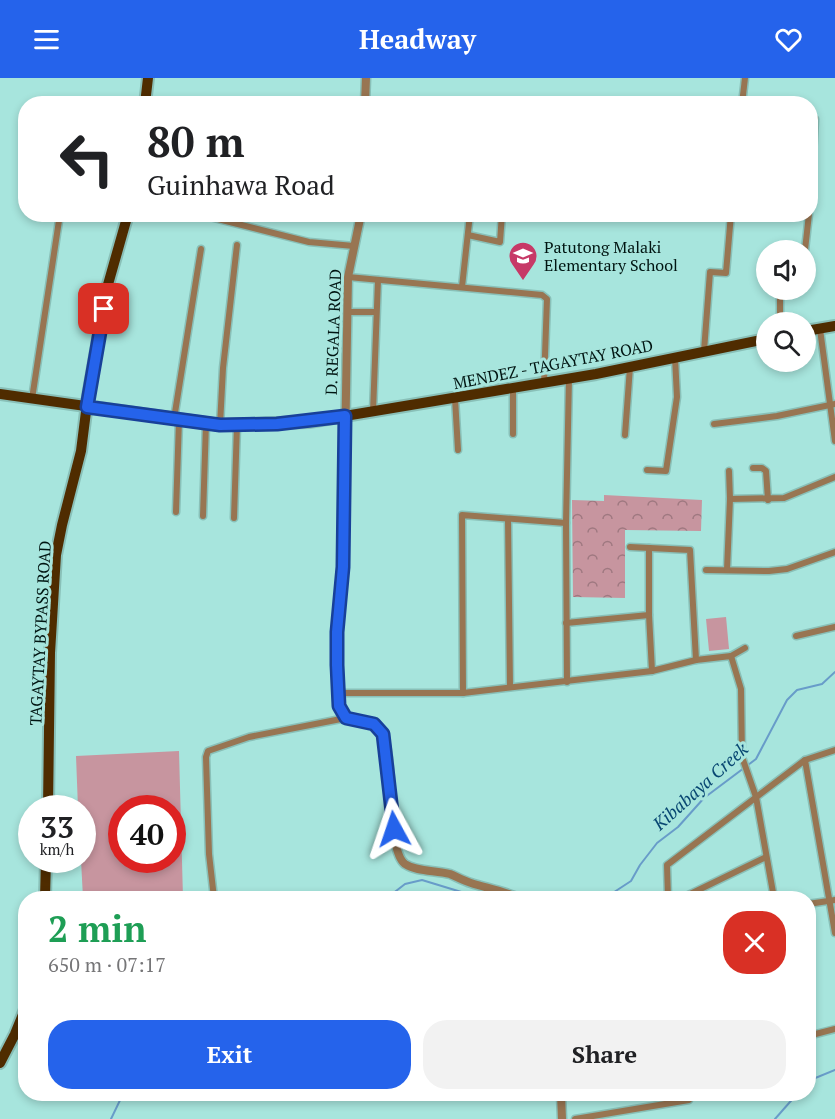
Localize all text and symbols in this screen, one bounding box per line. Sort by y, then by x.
text: Headway [359,21,476,57]
icon: menu [30,23,63,56]
icon: heart [772,23,805,56]
text: 80 m [147,113,245,169]
icon: left [48,120,126,198]
text: Guinhawa Road [147,167,335,203]
place label: Patutong Malaki Elementary School [544,236,678,276]
school or university icon: Patutong Malaki Elementary School [507,240,539,282]
map controls [756,240,816,372]
button: sound [756,240,816,300]
street label: D. REGALA ROAD [320,268,346,396]
pin [78,283,129,334]
icon: arrive [87,292,120,325]
button: search [756,312,816,372]
street label: MENDEZ - TAGAYTAY ROAD [451,334,655,394]
street label: TAGAYTAY BYPASS ROAD [24,540,56,726]
water label: Kibabaya Creek [647,737,753,836]
speed limit sign: 40 [108,795,186,873]
position arrow [362,797,426,861]
text: 33 [40,807,74,847]
text: km/h [40,839,74,859]
text: 2 min [48,905,146,952]
button: close [723,911,786,974]
text: 650 m · 07:17 [48,951,166,978]
button: Exit [48,1020,411,1089]
button: Share [423,1020,786,1089]

